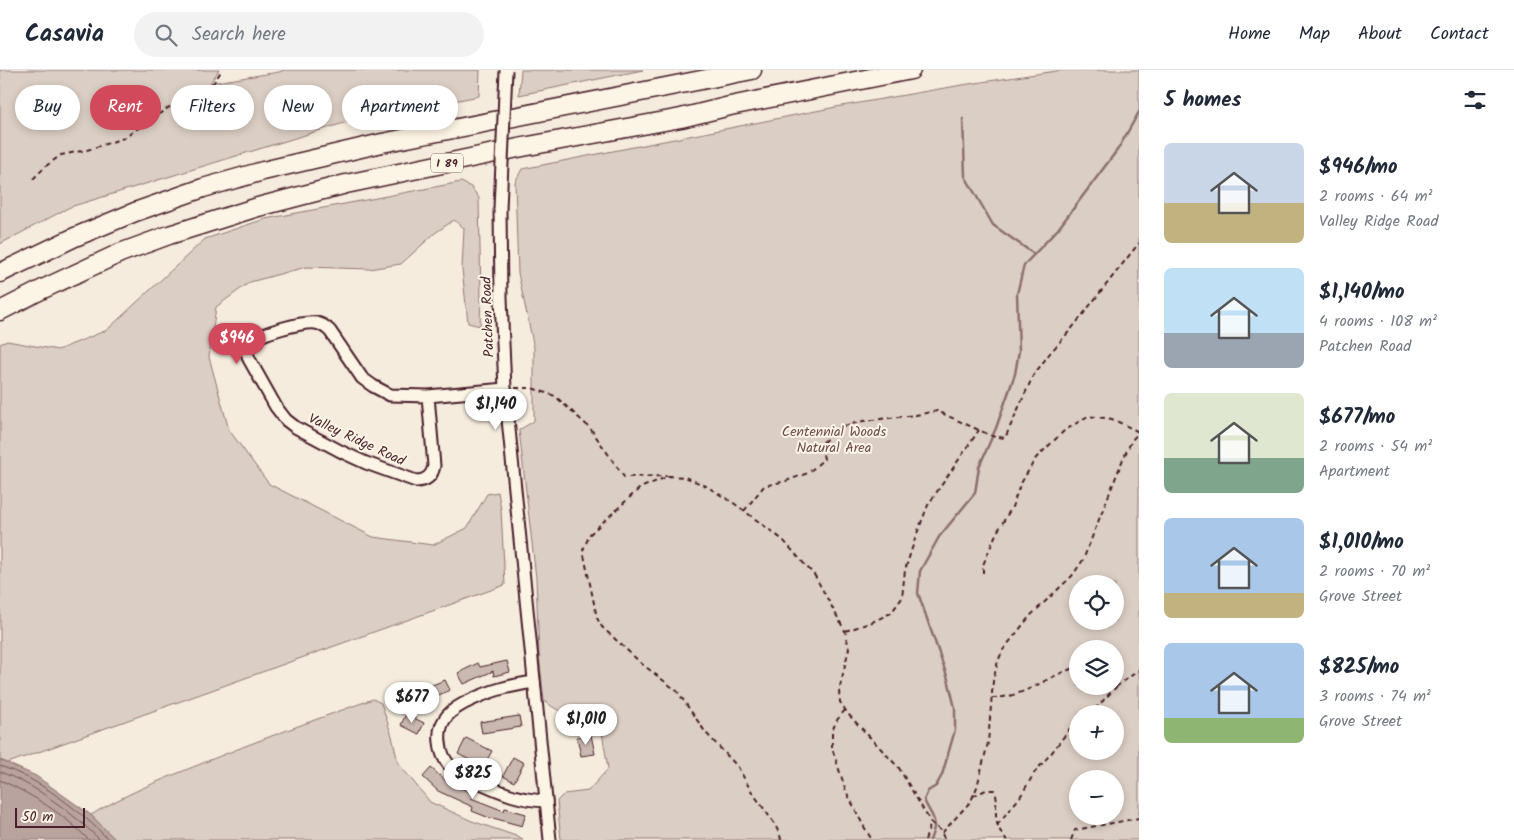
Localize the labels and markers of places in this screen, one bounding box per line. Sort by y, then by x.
pin: $946 [207,322,267,365]
pin: $1,140 [455,388,537,431]
pin: $677 [382,682,442,724]
pin: $1,010 [545,704,627,746]
pin: $825 [443,758,503,800]

